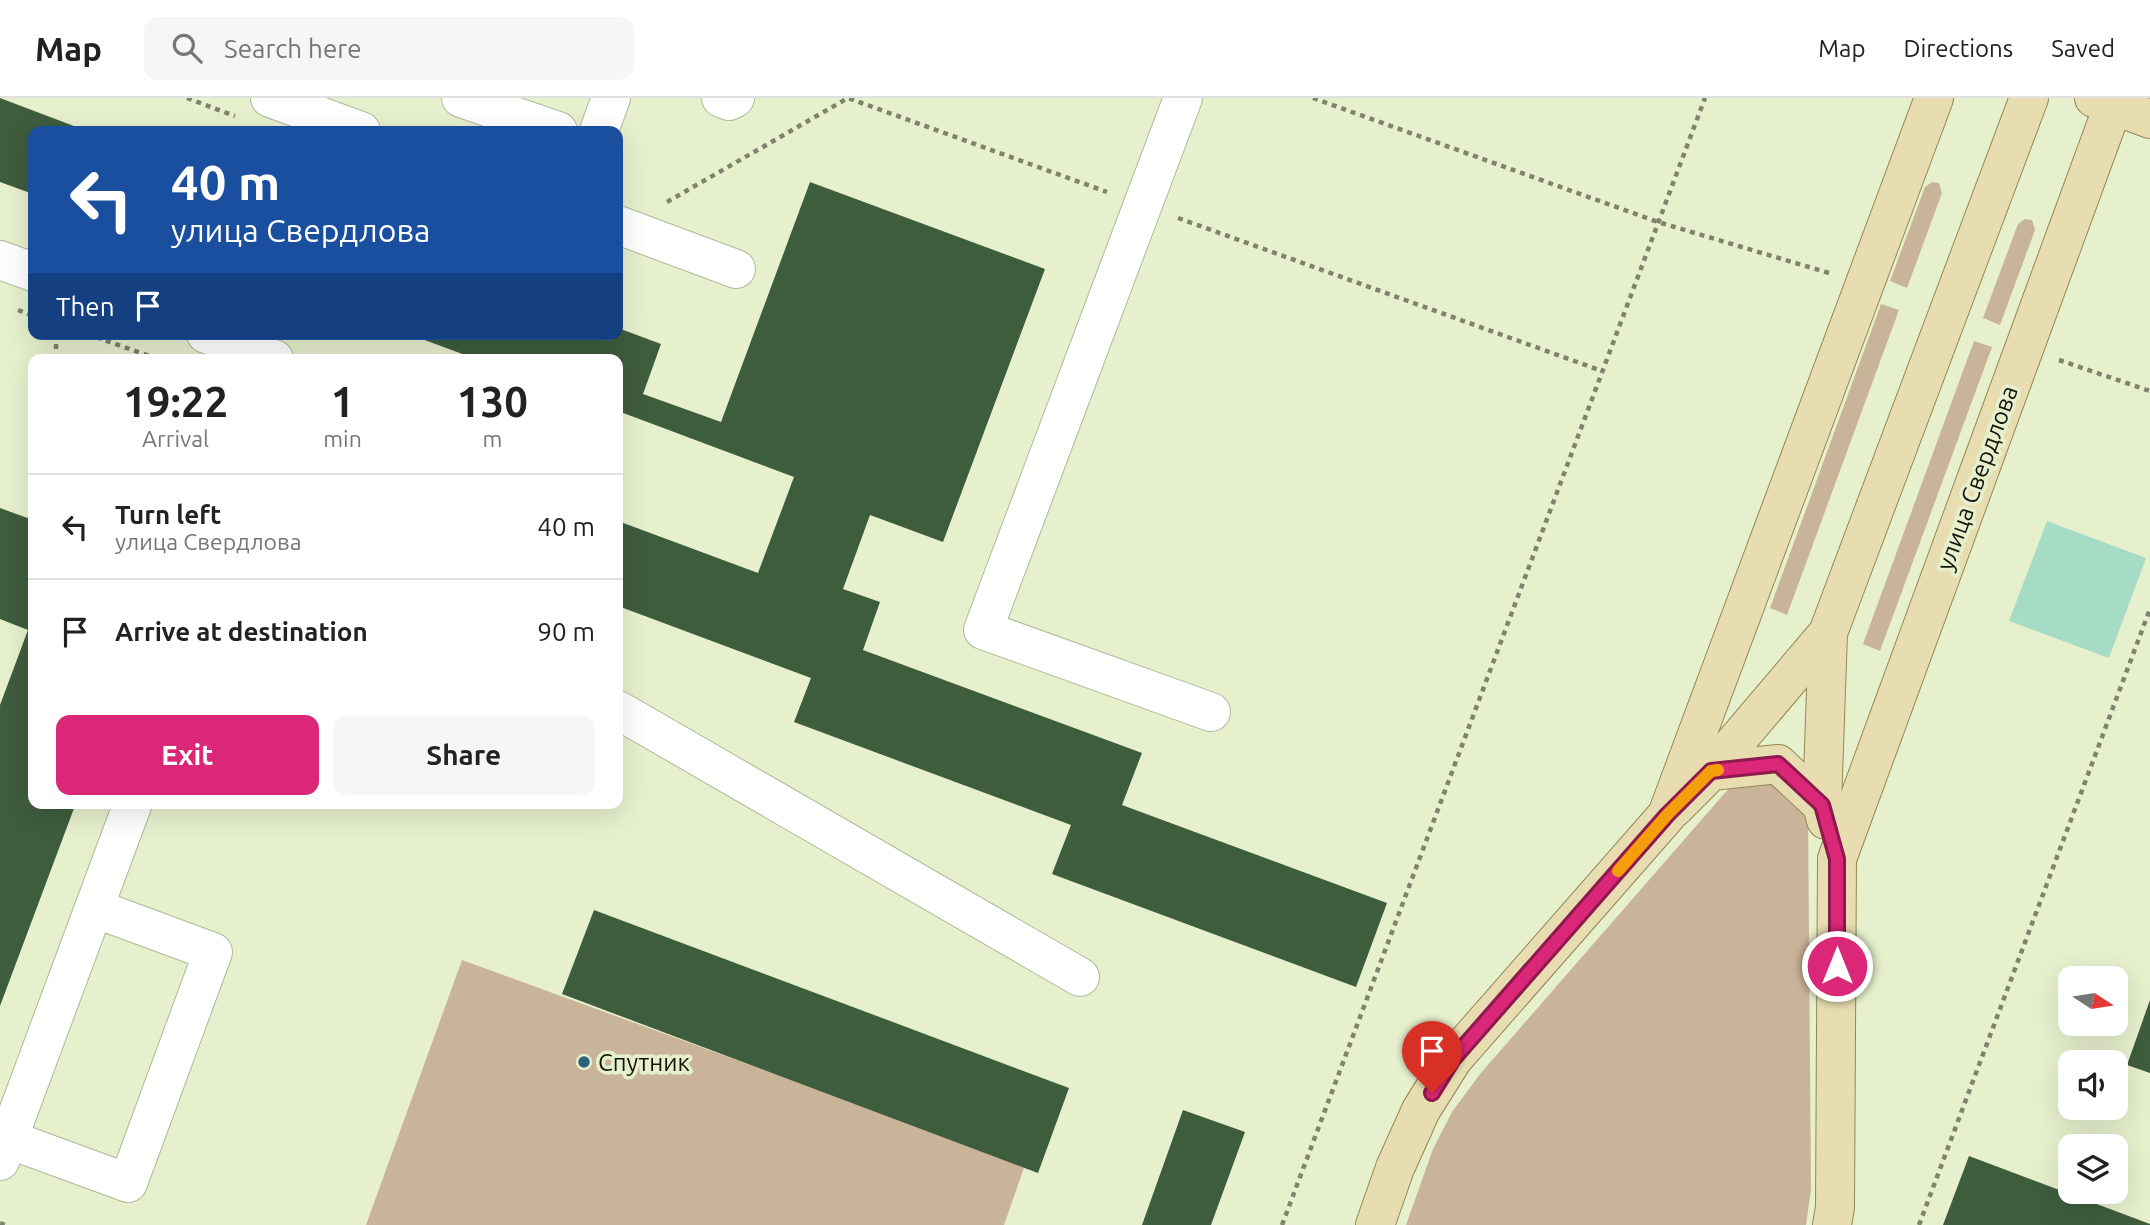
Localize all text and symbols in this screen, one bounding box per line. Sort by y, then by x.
search box [144,17,634,80]
icon: search [168,29,206,67]
text: Map [35,30,102,67]
text: Search here [224,34,362,63]
text: Map [1818,35,1865,62]
text: Directions [1903,35,2013,62]
text: Saved [2051,35,2115,62]
icon: left [56,154,147,245]
text: 40 m [171,154,280,209]
text: улица Свердлова [171,212,431,248]
icon: arrive [129,287,167,325]
text: Then [56,292,115,321]
text: 19:22 [123,378,228,425]
text: 1 [331,378,354,425]
text: 130 [457,378,528,425]
street label: улица Свердлова [1931,382,2023,574]
text: Arrival [142,426,209,451]
text: min [323,426,362,451]
text: m [482,426,502,451]
text: Turn left [115,500,221,529]
icon: left [56,508,94,546]
text: 40 m [537,512,595,541]
text: улица Свердлова [115,529,302,554]
icon: arrive [56,613,94,651]
text: Arrive at destination [115,617,368,646]
text: 90 m [537,617,595,646]
button: Exit [56,715,319,795]
button: Share [333,715,595,795]
position arrow [1800,929,1874,1003]
north arrow [2058,966,2128,1036]
map controls [2058,966,2128,1204]
pin [1402,1021,1462,1093]
icon: arrive [1413,1032,1451,1070]
place label: Спутник [598,1049,690,1076]
button: sound [2058,1050,2128,1120]
marker: Спутник [576,1054,592,1070]
button: layers [2058,1134,2128,1204]

